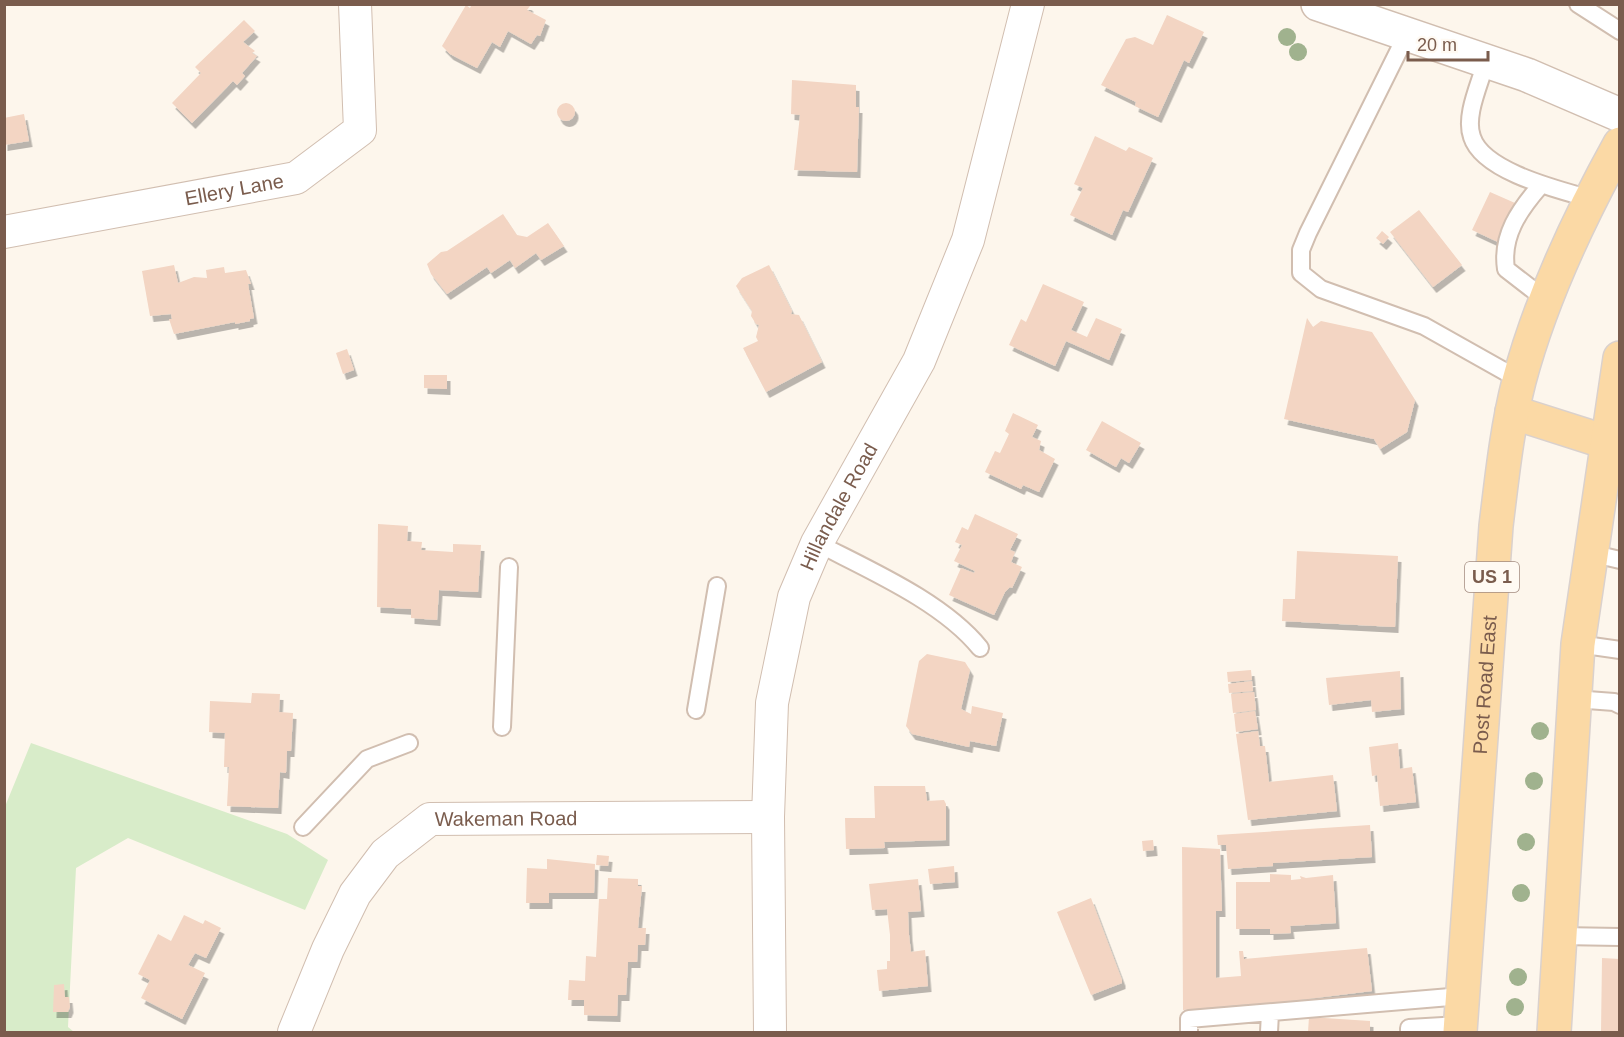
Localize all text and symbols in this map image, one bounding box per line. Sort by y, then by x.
scale bar [1408,24,1488,62]
text: 20 m [1417,35,1457,55]
street label: Ellery Lane [183,170,285,209]
street label: Hillandale Road [796,439,882,574]
road number: US 1 [1465,562,1519,592]
street label: Post Road East [1469,614,1501,755]
street label: Wakeman Road [435,807,577,830]

